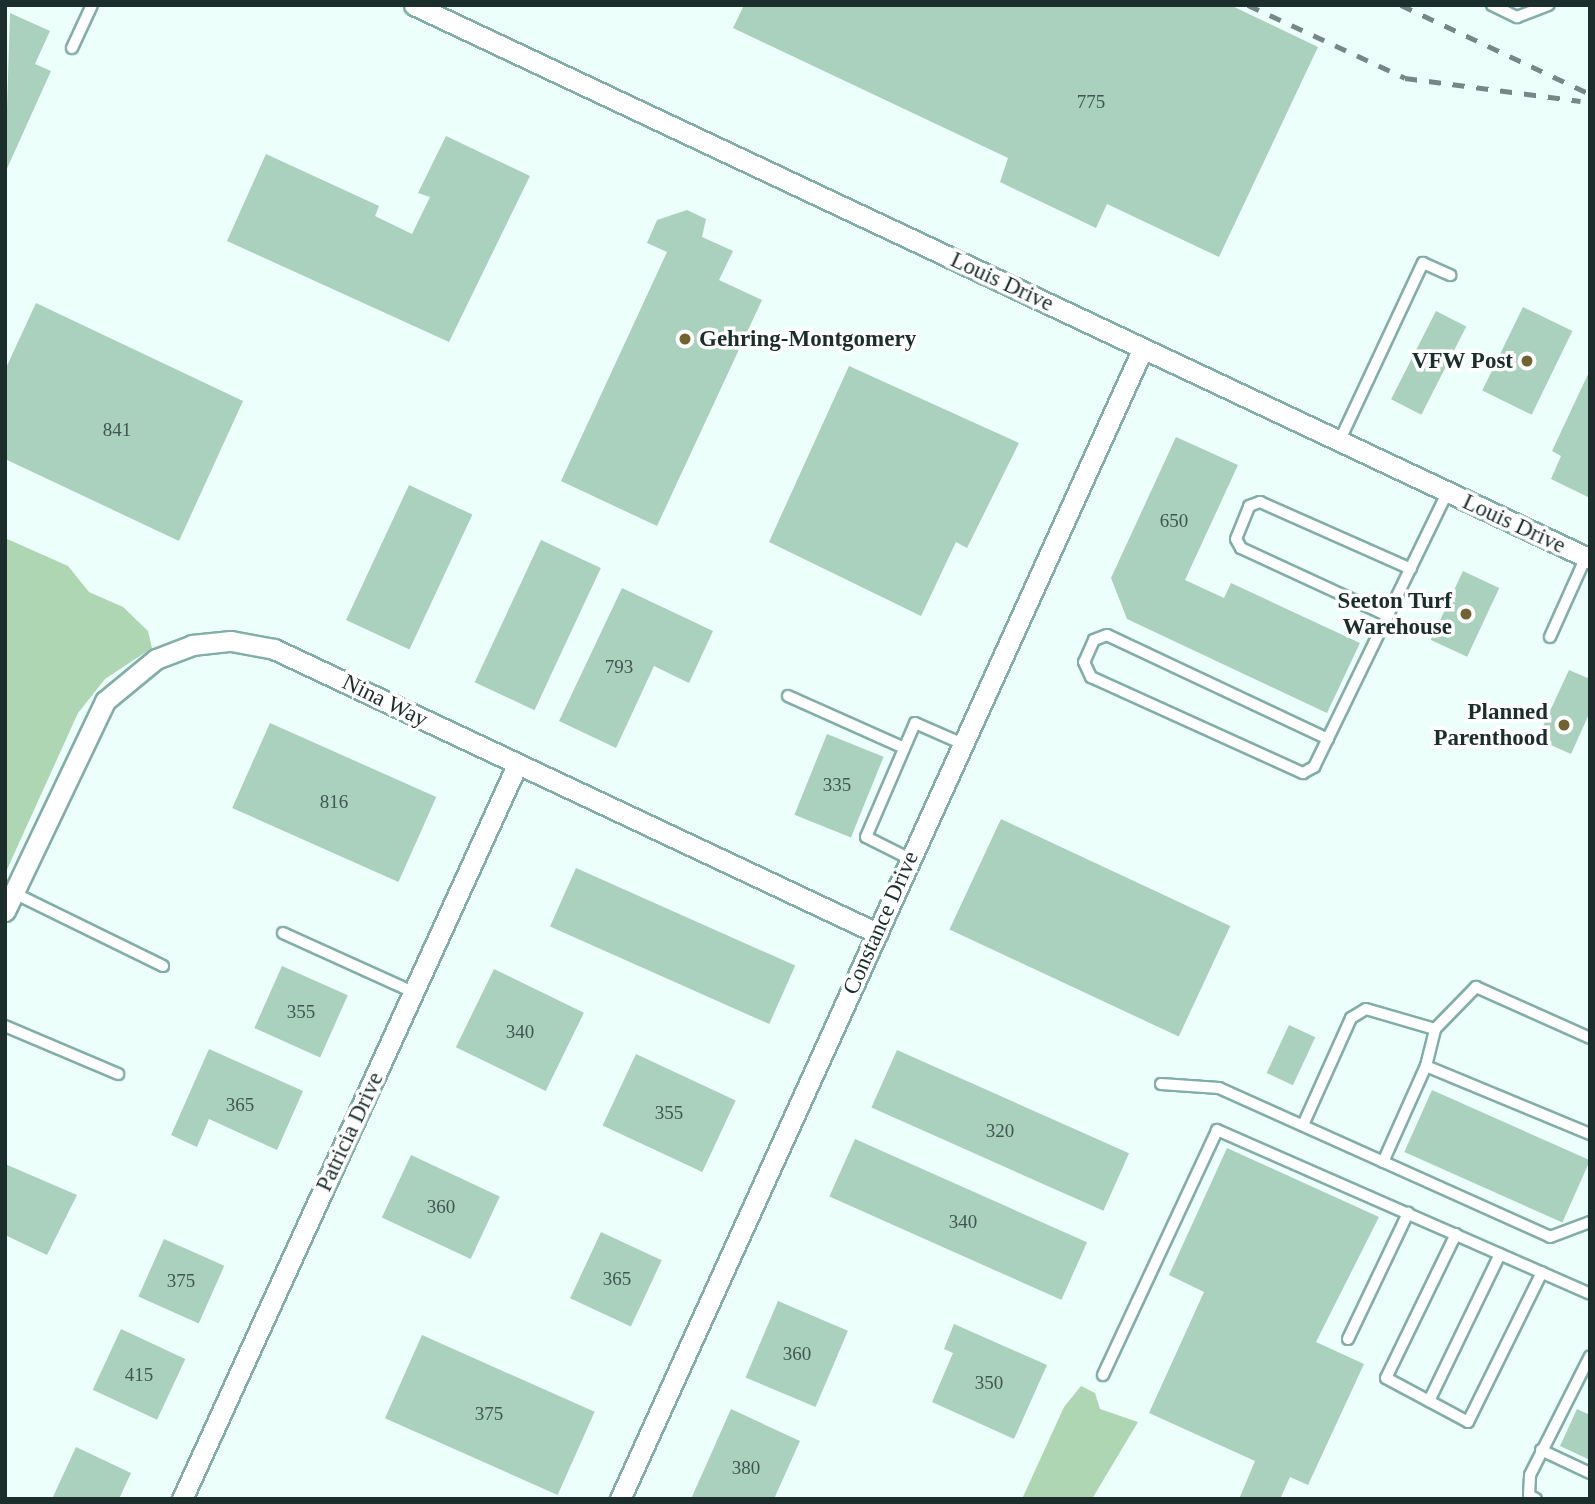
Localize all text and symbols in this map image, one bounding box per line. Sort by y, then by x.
house number: 775 [1077,91,1105,113]
street label: Louis Drive [946,246,1058,318]
place label: Gehring-Montgomery [699,325,916,353]
marker: Gehring-Montgomery [677,331,693,347]
place label: VFW Post [1411,347,1513,375]
marker: VFW Post [1519,353,1535,369]
house number: 841 [103,419,131,441]
street label: Louis Drive [1458,488,1570,560]
house number: 650 [1160,510,1188,532]
place label: Seeton Turf Warehouse [1337,587,1452,641]
marker: Seeton Turf Warehouse [1458,606,1474,622]
house number: 793 [605,656,633,678]
street label: Nina Way [338,668,432,734]
place label: Planned Parenthood [1433,698,1548,752]
marker: Planned Parenthood [1554,715,1574,735]
house number: 335 [823,774,851,796]
house number: 816 [320,791,348,813]
street label: Constance Drive [837,847,925,999]
house number: 355 [287,1001,315,1023]
house number: 340 [506,1021,534,1043]
street label: Patricia Drive [310,1068,390,1196]
house number: 365 [226,1094,254,1116]
house number: 355 [655,1102,683,1124]
house number: 320 [986,1120,1014,1142]
house number: 360 [427,1196,455,1218]
house number: 340 [949,1211,977,1233]
house number: 365 [603,1268,631,1290]
house number: 375 [167,1270,195,1292]
house number: 360 [783,1343,811,1365]
house number: 415 [125,1364,153,1386]
house number: 350 [975,1372,1003,1394]
house number: 375 [475,1403,503,1425]
house number: 380 [732,1457,760,1479]

